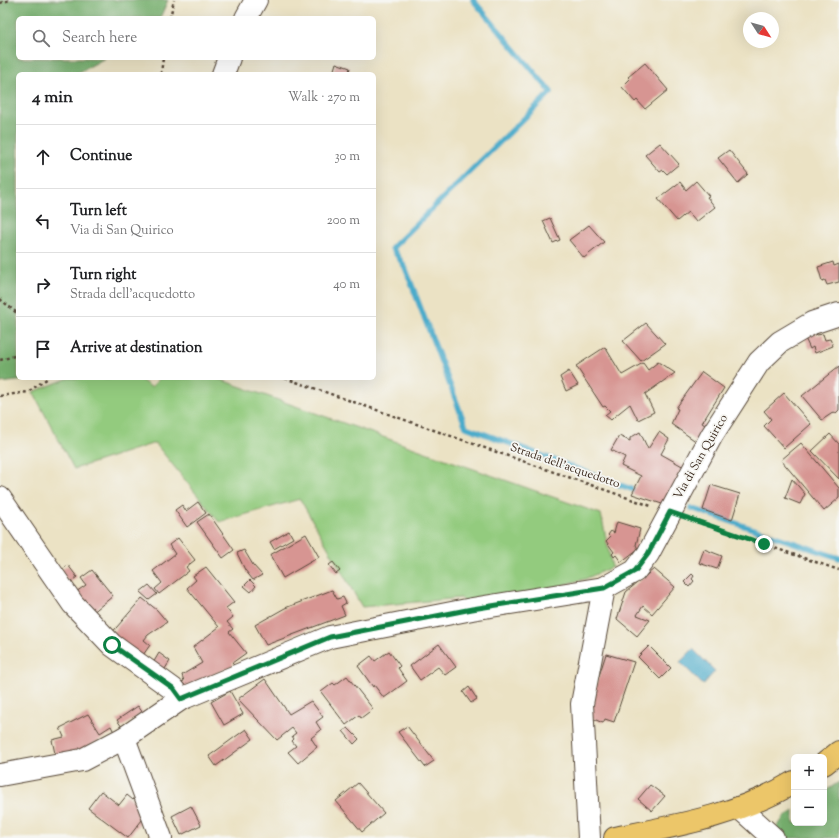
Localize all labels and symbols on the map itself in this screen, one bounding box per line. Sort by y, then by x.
north arrow [743,12,779,48]
street label: Via di San Quirico [669,411,733,503]
street label: Strada dell'acquedotto [508,439,623,493]
route end [755,535,773,553]
route start [103,636,121,654]

